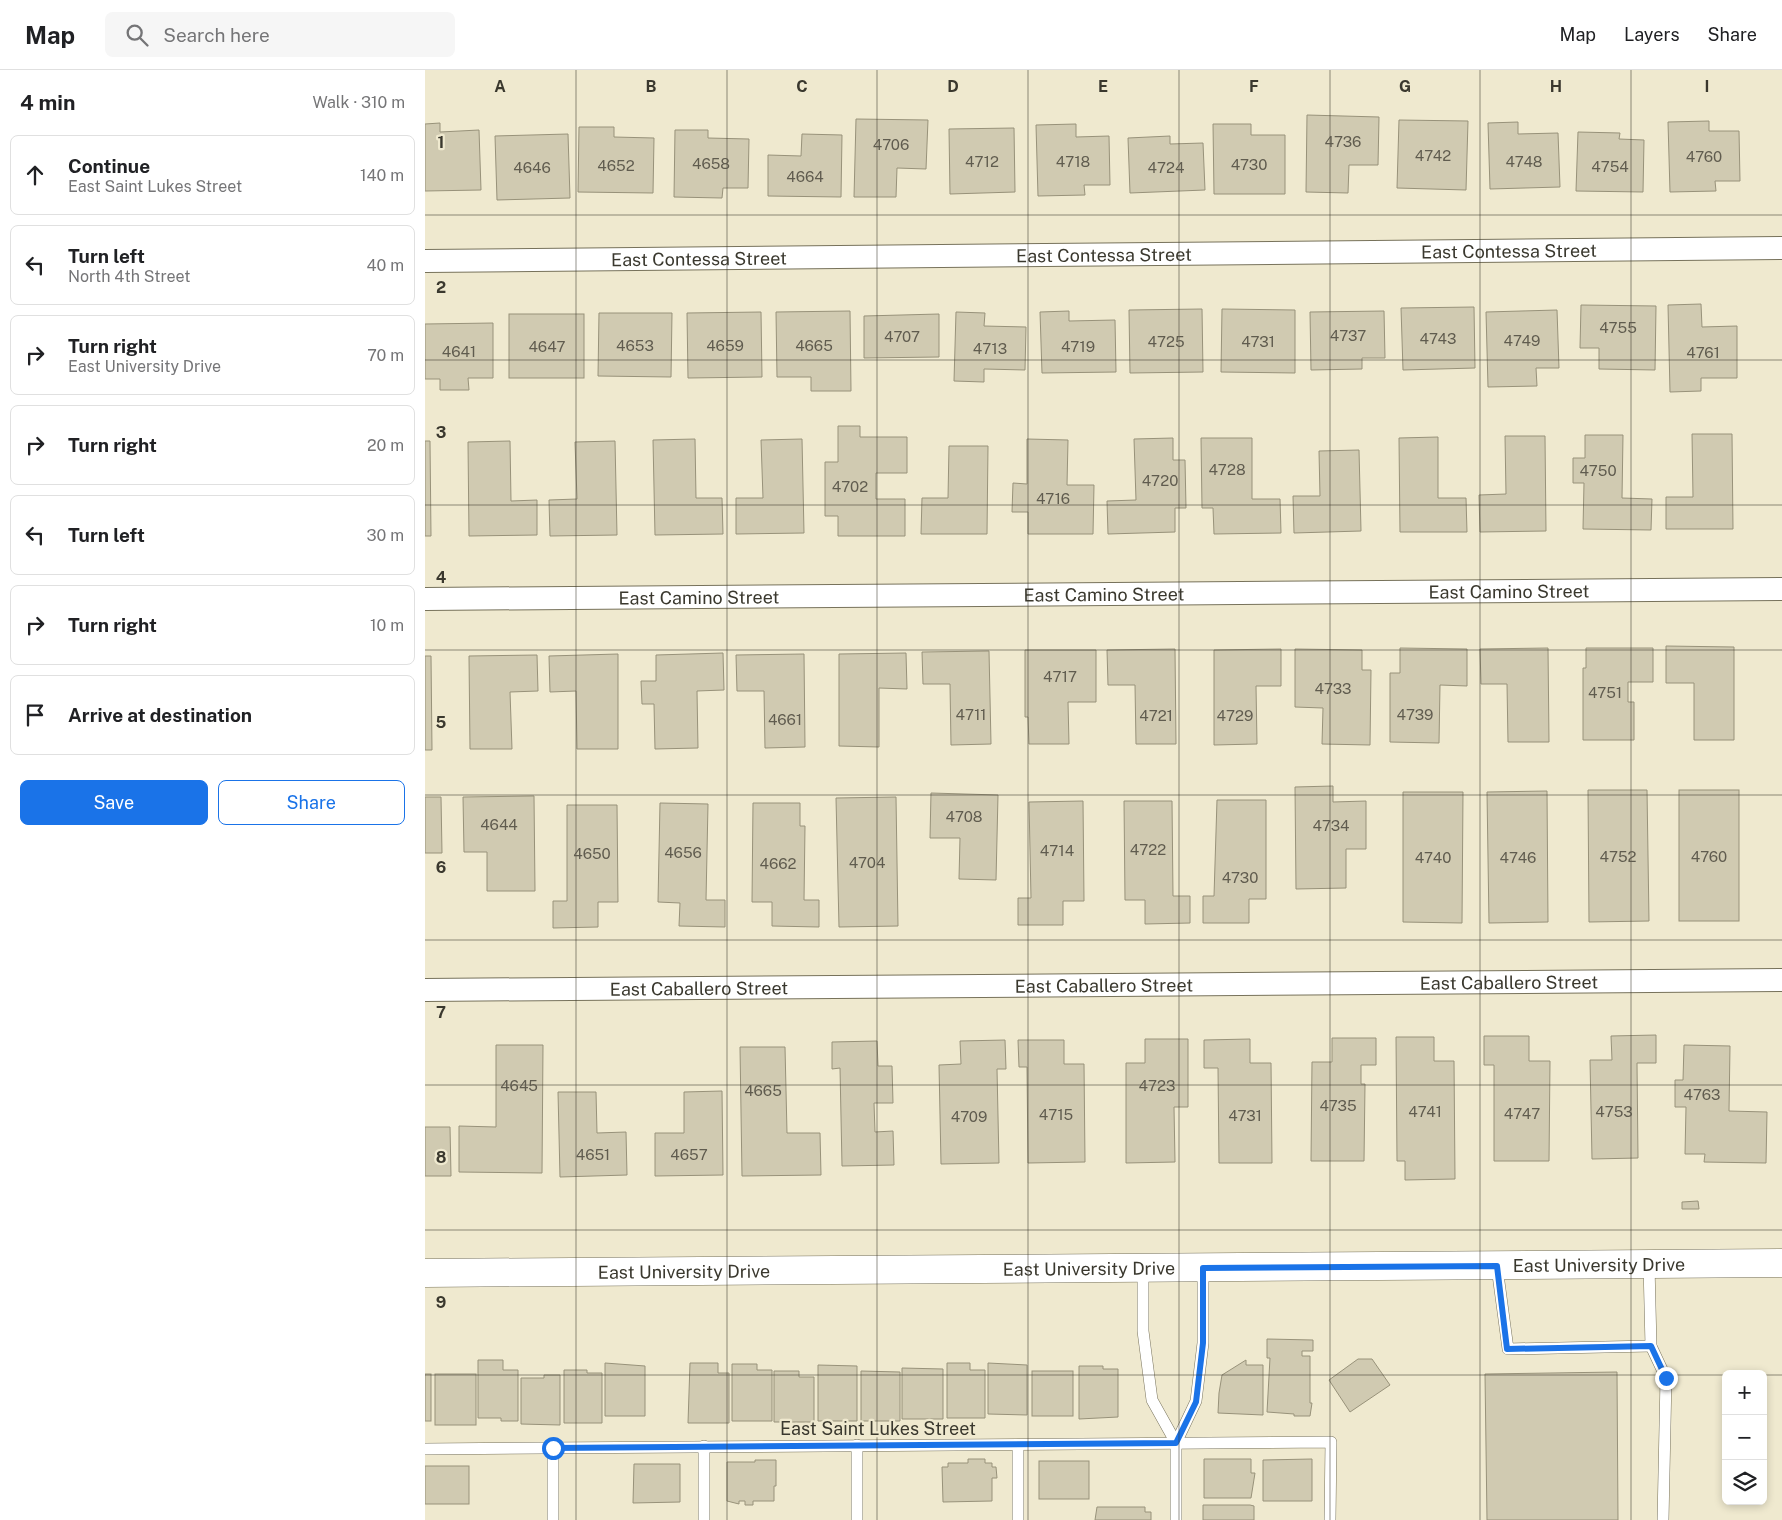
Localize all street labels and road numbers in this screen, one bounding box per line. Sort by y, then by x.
street label: East Contessa Street [1421,239,1597,262]
street label: East Contessa Street [1016,243,1192,266]
street label: East Contessa Street [611,247,787,270]
street label: East Camino Street [1428,580,1590,602]
street label: East Camino Street [1023,583,1185,605]
street label: East Camino Street [618,586,780,608]
street label: East Caballero Street [1420,971,1598,993]
street label: East Caballero Street [1015,974,1193,996]
street label: East Caballero Street [610,977,788,999]
street label: East University Drive [1513,1253,1685,1275]
street label: East University Drive [1003,1257,1175,1279]
street label: East University Drive [598,1260,770,1282]
street label: East Saint Lukes Street [780,1418,976,1439]

